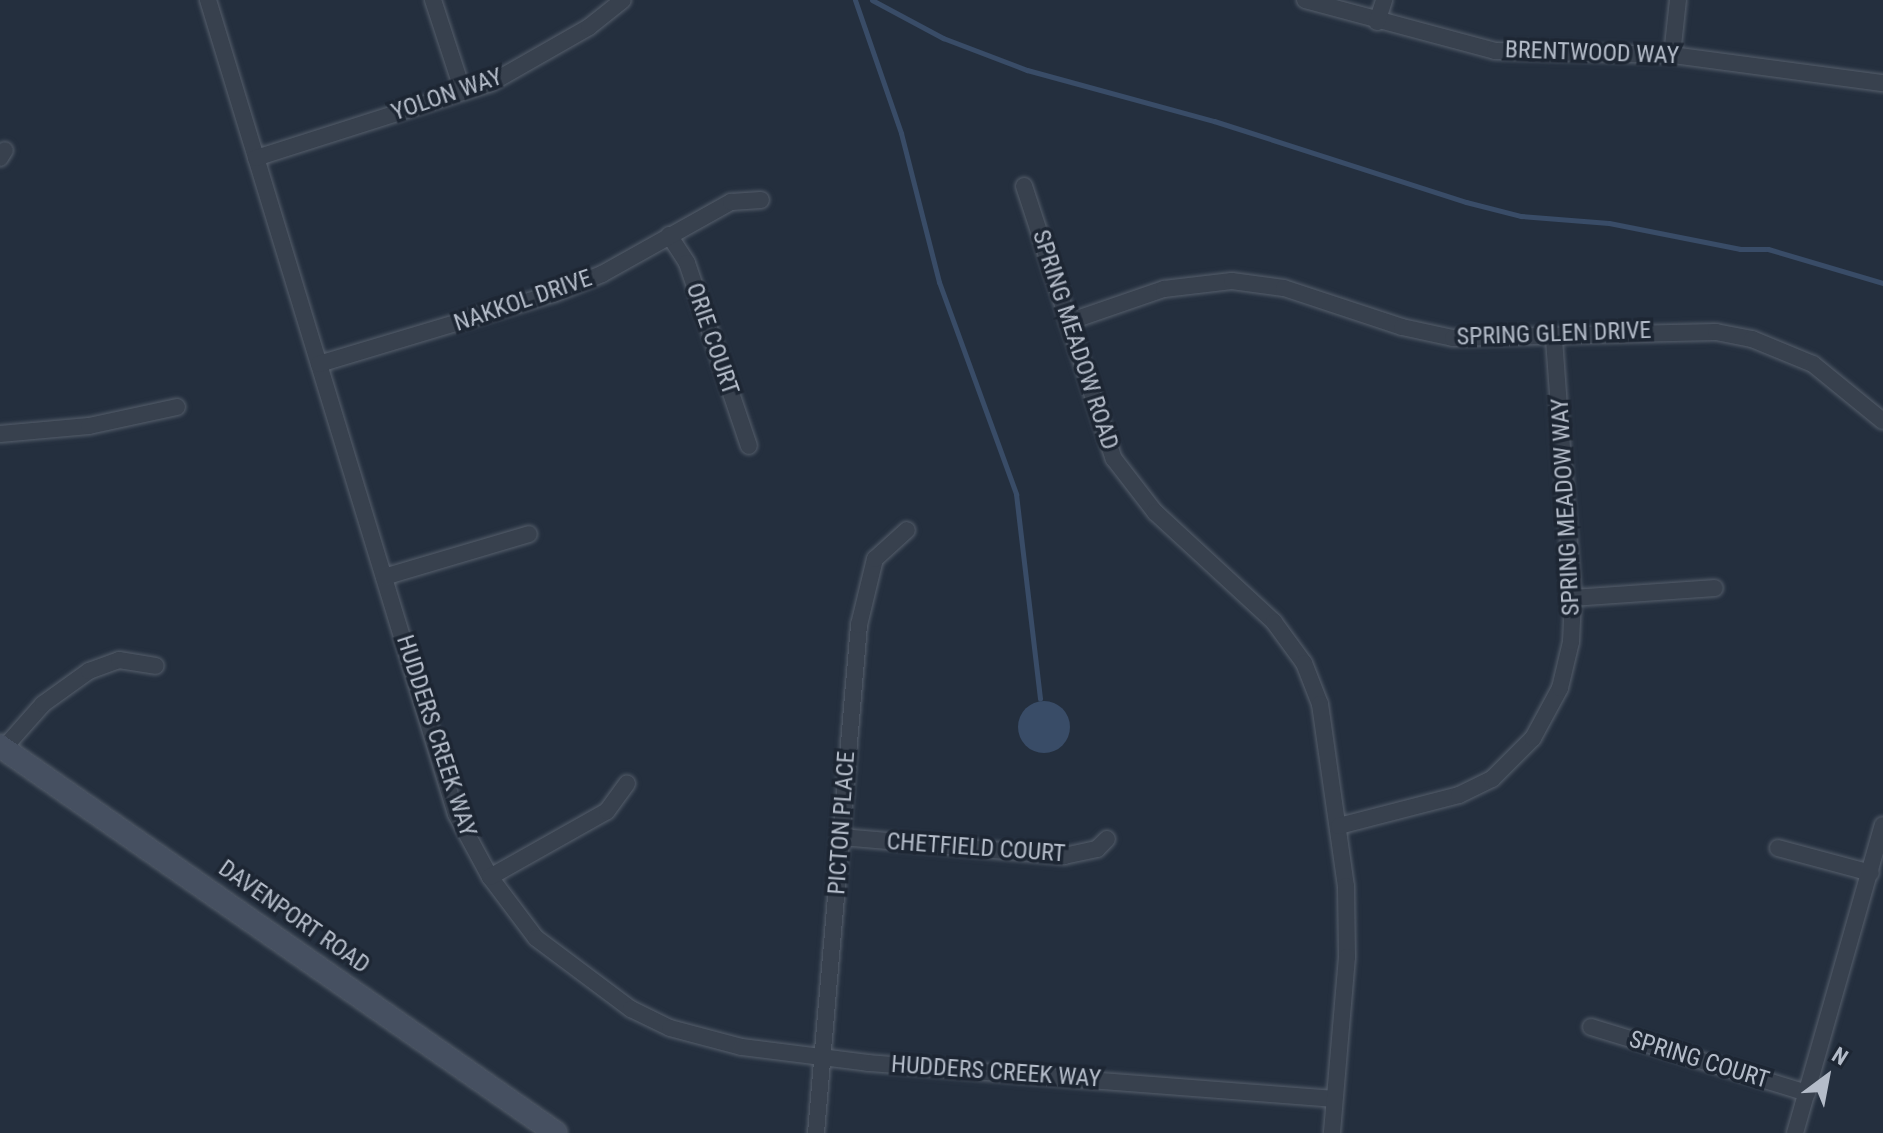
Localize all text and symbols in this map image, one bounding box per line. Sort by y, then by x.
street label: BRENTWOOD WAY [1504,36,1680,70]
street label: YOLON WAY [388,63,506,127]
street label: SPRING MEADOW ROAD [1026,227,1124,453]
street label: NAKKOL DRIVE [450,264,596,338]
street label: ORIE COURT [679,279,745,399]
street label: SPRING GLEN DRIVE [1456,316,1652,352]
street label: SPRING MEADOW WAY [1546,397,1586,617]
street label: HUDDERS CREEK WAY [390,632,482,840]
street label: PICTON PLACE [823,750,861,896]
street label: CHETFIELD COURT [886,827,1066,869]
street label: DAVENPORT ROAD [213,854,375,980]
street label: SPRING COURT [1626,1025,1772,1095]
north arrow [1787,1037,1867,1117]
text: N [1828,1042,1852,1070]
street label: HUDDERS CREEK WAY [890,1050,1102,1094]

